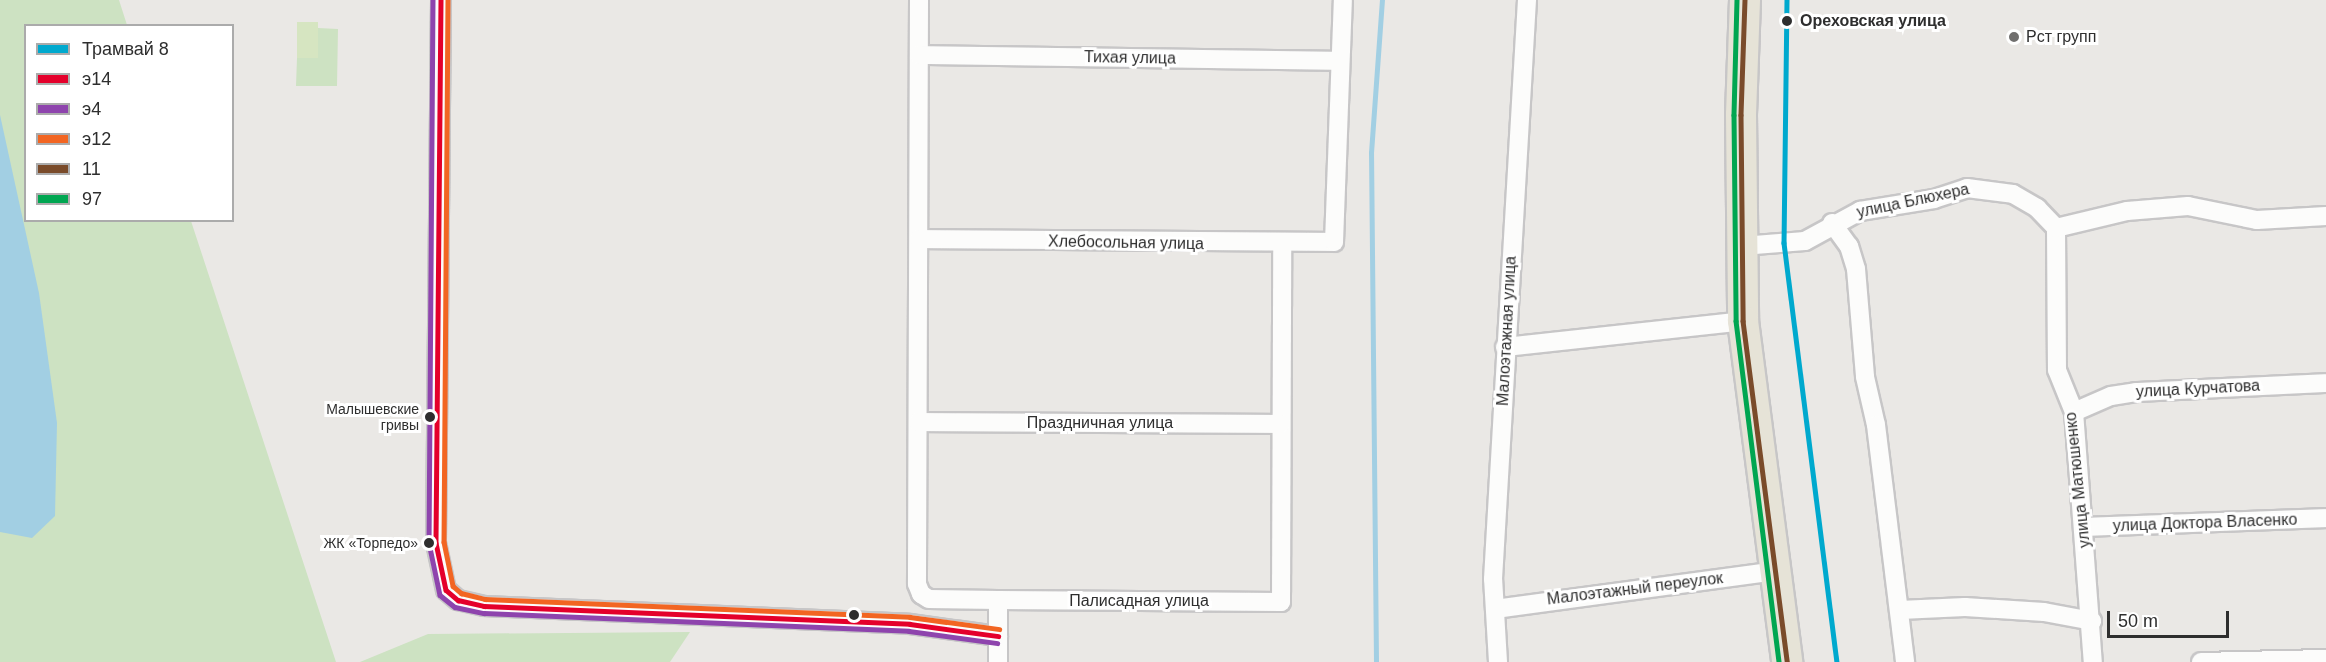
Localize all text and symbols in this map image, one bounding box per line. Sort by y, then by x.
place label: Ореховская улица [1800,11,1946,31]
marker: Ореховская улица [1778,12,1796,30]
legend [24,24,234,222]
place label: Рст групп [2026,27,2096,47]
marker: Рст групп [2007,30,2021,44]
text: Трамвай 8 [82,39,169,59]
street label: Тихая улица [1084,48,1176,68]
text: э14 [82,69,111,89]
text: э4 [82,99,101,119]
text: э12 [82,129,111,149]
text: 11 [82,159,101,179]
street label: улица Блюхера [1855,180,1971,222]
text: 97 [82,189,102,209]
street label: Хлебосольная улица [1048,232,1204,254]
street label: Малоэтажная улица [1493,255,1521,407]
street label: улица Курчатова [2135,376,2261,402]
place label: Малышевские гривы [326,401,419,434]
marker: Малышевские гривы [424,411,436,423]
street label: улица Матюшенко [2061,411,2095,549]
street label: Праздничная улица [1027,413,1173,433]
street label: улица Доктора Власенко [2112,510,2298,536]
place label: ЖК «Торпедо» [323,535,418,551]
marker: ЖК «Торпедо» [423,537,435,549]
street label: Малоэтажный переулок [1546,569,1724,609]
street label: Палисадная улица [1069,591,1209,611]
scale bar [2110,599,2232,637]
unlabelled marker [848,609,860,621]
text: 50 m [2118,611,2158,631]

